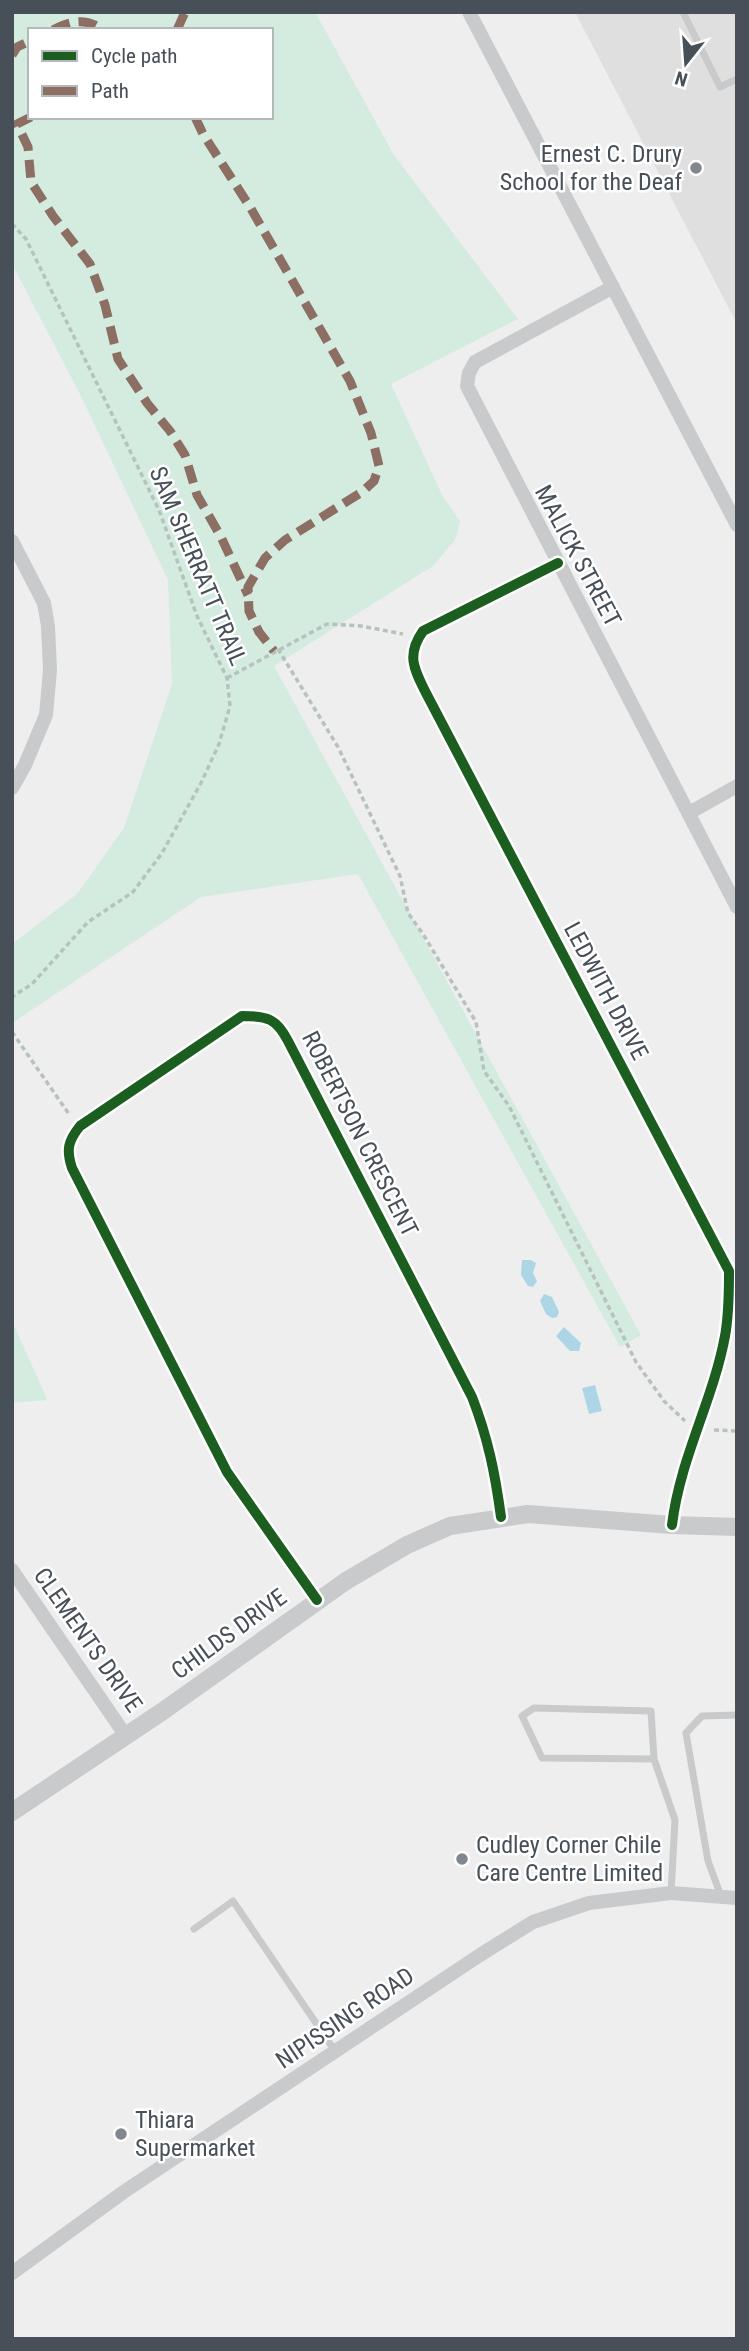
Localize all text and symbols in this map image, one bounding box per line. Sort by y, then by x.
legend [28,28,273,119]
north arrow [651,28,721,98]
text: Cycle path [91,44,177,68]
text: N [672,66,690,91]
text: Path [91,79,129,103]
place label: Ernest C. Drury School for the Deaf [500,140,682,196]
marker: Ernest C. Drury School for the Deaf [688,160,704,176]
street label: SAM SHERRATT TRAIL [143,462,253,670]
street label: MALICK STREET [529,481,627,631]
street label: LEDWITH DRIVE [558,917,654,1065]
street label: ROBERTSON CRESCENT [296,1027,424,1241]
street label: CLEMENTS DRIVE [28,1562,148,1718]
street label: CHILDS DRIVE [166,1583,292,1685]
place label: Cudley Corner Chile Care Centre Limited [476,1831,663,1887]
marker: Cudley Corner Chile Care Centre Limited [454,1851,470,1867]
street label: NIPISSING ROAD [271,1962,419,2074]
place label: Thiara Supermarket [135,2106,255,2162]
marker: Thiara Supermarket [113,2126,129,2142]

